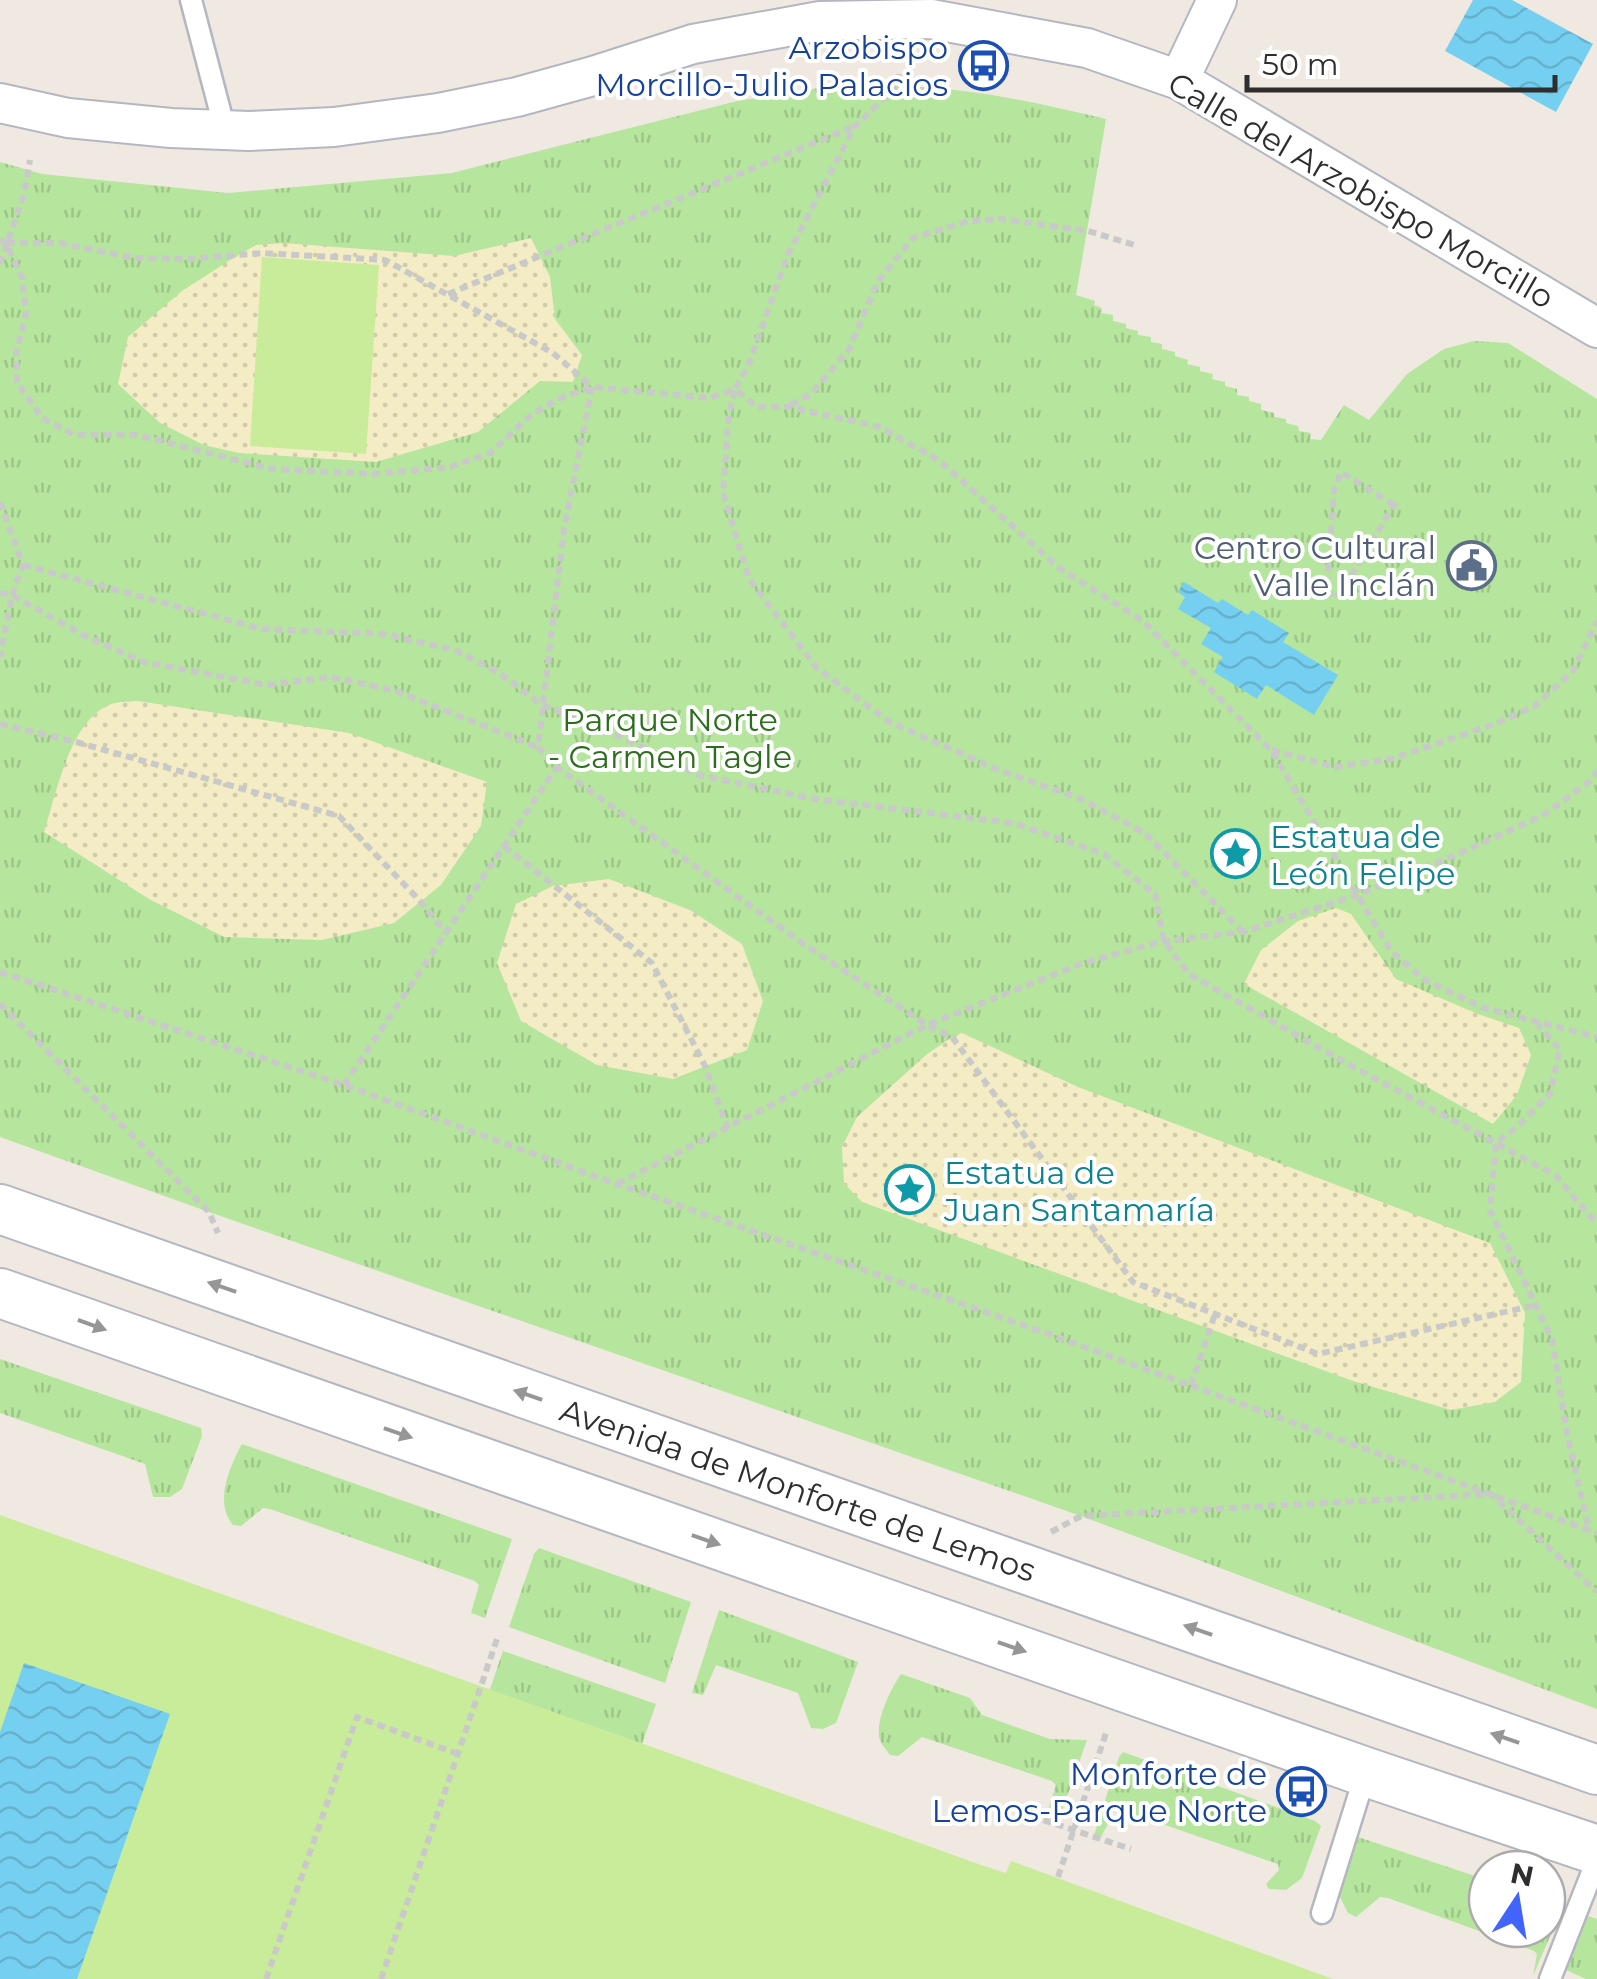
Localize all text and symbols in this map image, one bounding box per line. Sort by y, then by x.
place label: Arzobispo Morcillo-Julio Palacios [595,28,948,104]
scale bar [1247,30,1554,92]
bus stop icon: Arzobispo Morcillo-Julio Palacios [957,39,1009,91]
text: 50 m [1262,46,1339,83]
street label: Calle del Arzobispo Morcillo [1161,63,1561,317]
place label: Centro Cultural Valle Inclán [1194,528,1436,604]
public building icon: Centro Cultural Valle Inclán [1445,539,1497,591]
park label: Parque Norte - Carmen Tagle [548,700,792,776]
place label: Estatua de León Felipe [1270,817,1455,893]
place icon: Estatua de León Felipe [1209,828,1261,880]
place label: Estatua de Juan Santamaría [943,1153,1215,1229]
place icon: Estatua de Juan Santamaría [883,1164,935,1216]
one-way arrow [206,1279,236,1294]
one-way arrow [77,1319,107,1334]
one-way arrow [513,1387,543,1402]
street label: Avenida de Monforte de Lemos [555,1390,1041,1590]
one-way arrow [384,1426,414,1441]
one-way arrow [691,1533,721,1548]
one-way arrow [1183,1622,1213,1637]
one-way arrow [998,1640,1028,1655]
one-way arrow [1490,1730,1520,1745]
place label: Monforte de Lemos-Parque Norte [931,1754,1267,1830]
bus stop icon: Monforte de Lemos-Parque Norte [1276,1765,1328,1817]
north arrow [1467,1849,1567,1949]
text: N [1508,1856,1537,1894]

